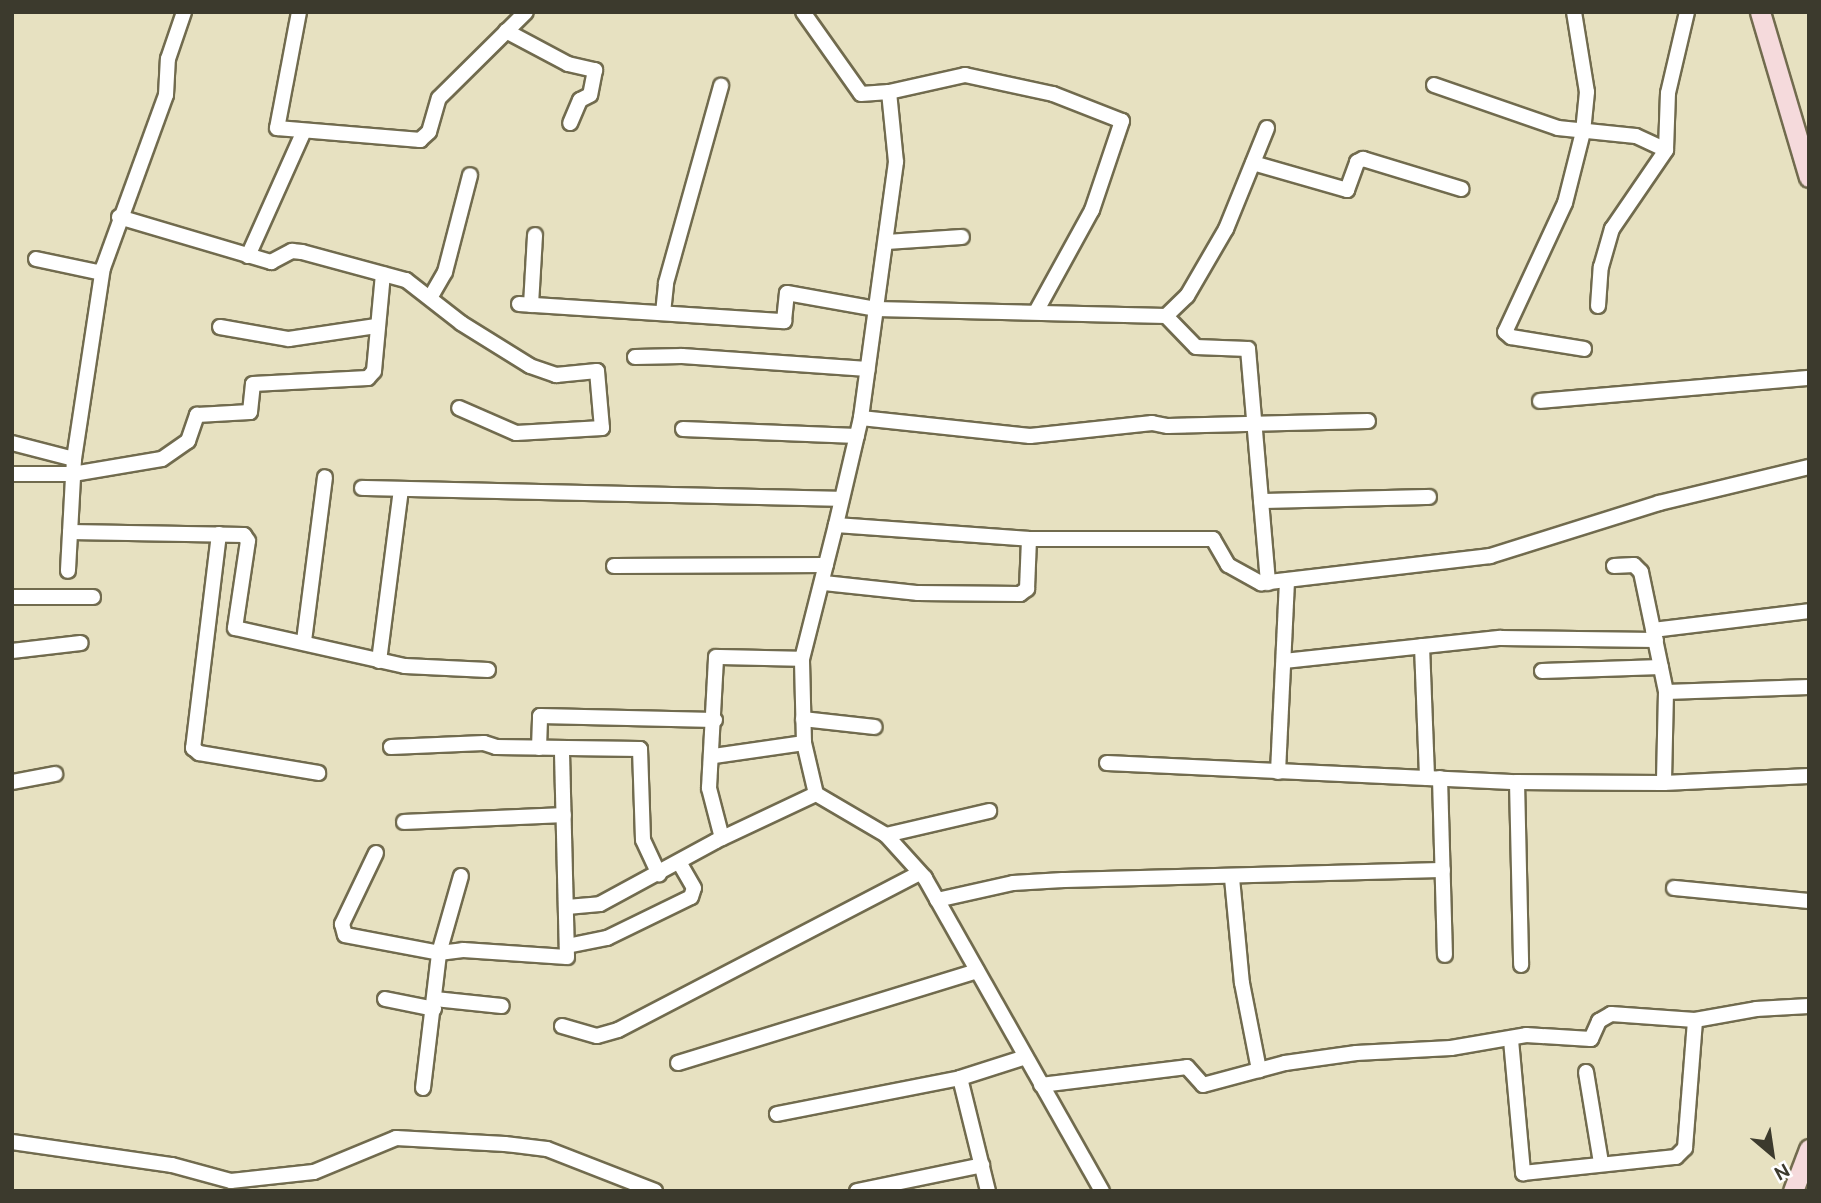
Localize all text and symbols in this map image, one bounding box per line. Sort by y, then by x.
north arrow [1737,1119,1807,1189]
text: N [1771,1159,1794,1185]

